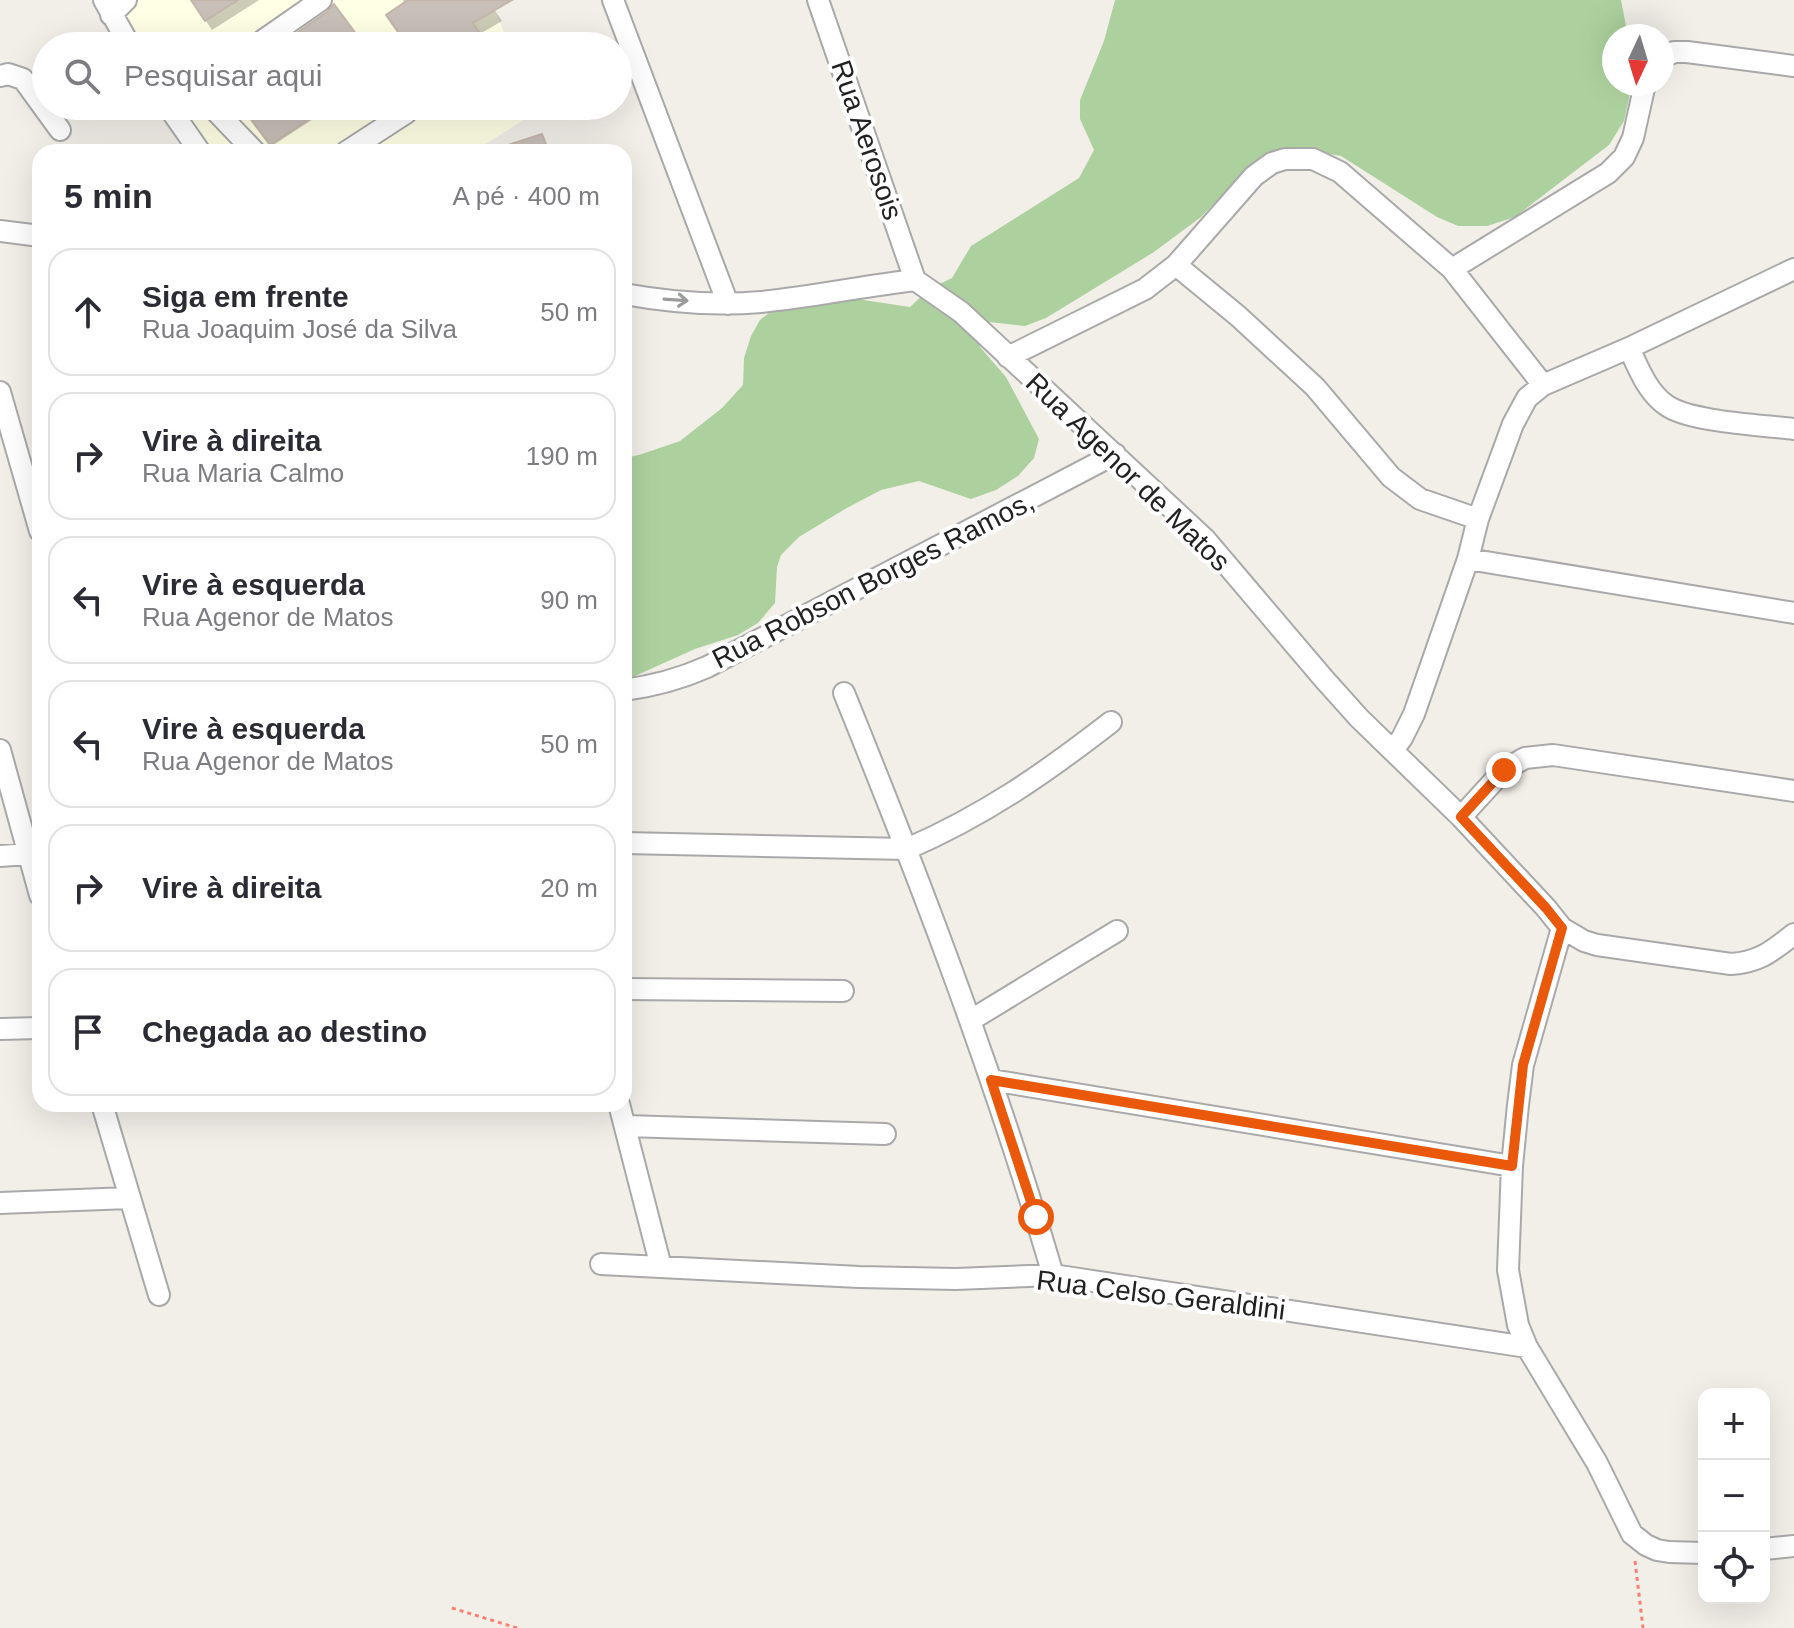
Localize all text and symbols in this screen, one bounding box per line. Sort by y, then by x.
north arrow [1602,24,1674,96]
search box [32,32,632,120]
icon: search [60,54,104,98]
street label: Rua Aerosois [825,56,909,224]
text: Pesquisar aqui [124,59,322,92]
text: 5 min [64,177,153,215]
text: A pé · 400 m [453,181,600,211]
text: Siga em frente [142,280,349,313]
icon: ahead [66,290,110,334]
one-way arrow [662,293,689,308]
text: 50 m [540,297,598,327]
text: Rua Joaquim José da Silva [142,314,457,344]
street label: Rua Agenor de Matos [1020,367,1236,577]
text: Vire à direita [142,424,322,457]
icon: right [66,434,110,478]
text: 190 m [526,441,598,471]
text: Rua Maria Calmo [142,458,344,488]
street label: Rua Robson Borges Ramos, [707,485,1039,675]
text: Vire à esquerda [142,568,365,601]
icon: left [66,578,110,622]
text: 90 m [540,585,598,615]
text: Rua Agenor de Matos [142,602,394,632]
text: Vire à esquerda [142,712,365,745]
icon: left [66,722,110,766]
text: 50 m [540,729,598,759]
text: Rua Agenor de Matos [142,746,394,776]
route end [1486,752,1522,788]
icon: right [66,866,110,910]
text: Vire à direita [142,871,322,904]
text: 20 m [540,873,598,903]
icon: arrive [66,1010,110,1054]
text: Chegada ao destino [142,1015,427,1048]
route start [1018,1199,1054,1235]
street label: Rua Celso Geraldini [1035,1264,1287,1326]
map controls [1698,1388,1770,1604]
button: + [1698,1388,1770,1460]
button: − [1698,1460,1770,1532]
button: locate [1698,1532,1770,1604]

